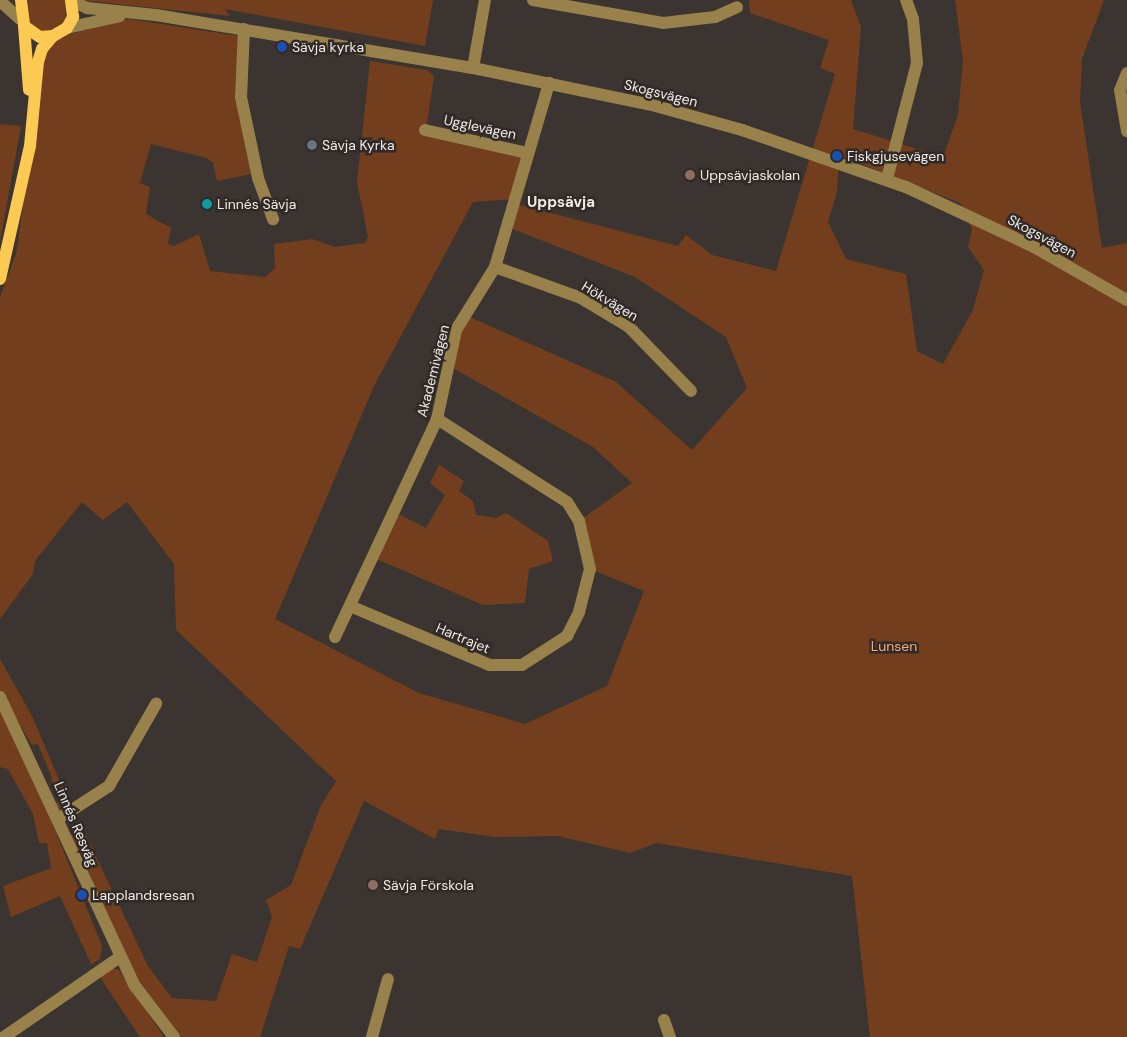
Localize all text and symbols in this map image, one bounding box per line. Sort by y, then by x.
place label: Sävja kyrka [292,39,364,55]
marker: Sävja kyrka [276,41,288,53]
street label: Skogsvägen [622,76,700,110]
street label: Ugglevägen [442,111,518,143]
place label: Sävja Kyrka [322,137,395,153]
marker: Sävja Kyrka [306,139,318,151]
place label: Fiskgjusevägen [847,148,944,164]
marker: Fiskgjusevägen [831,150,843,162]
place label: Uppsävjaskolan [700,167,800,183]
marker: Uppsävjaskolan [684,169,696,181]
district label: Uppsävja [527,194,595,212]
place label: Linnés Sävja [217,196,296,212]
marker: Linnés Sävja [201,198,213,210]
street label: Skogsvägen [1005,211,1079,261]
street label: Hökvägen [579,278,641,324]
street label: Akademivägen [413,323,453,419]
street label: Hartrajet [433,619,493,657]
park label: Lunsen [871,638,917,654]
street label: Linnés Resväg [51,779,101,869]
place label: Sävja Förskola [383,877,474,893]
marker: Sävja Förskola [367,879,379,891]
place label: Lapplandsresan [92,887,195,903]
marker: Lapplandsresan [76,889,88,901]

